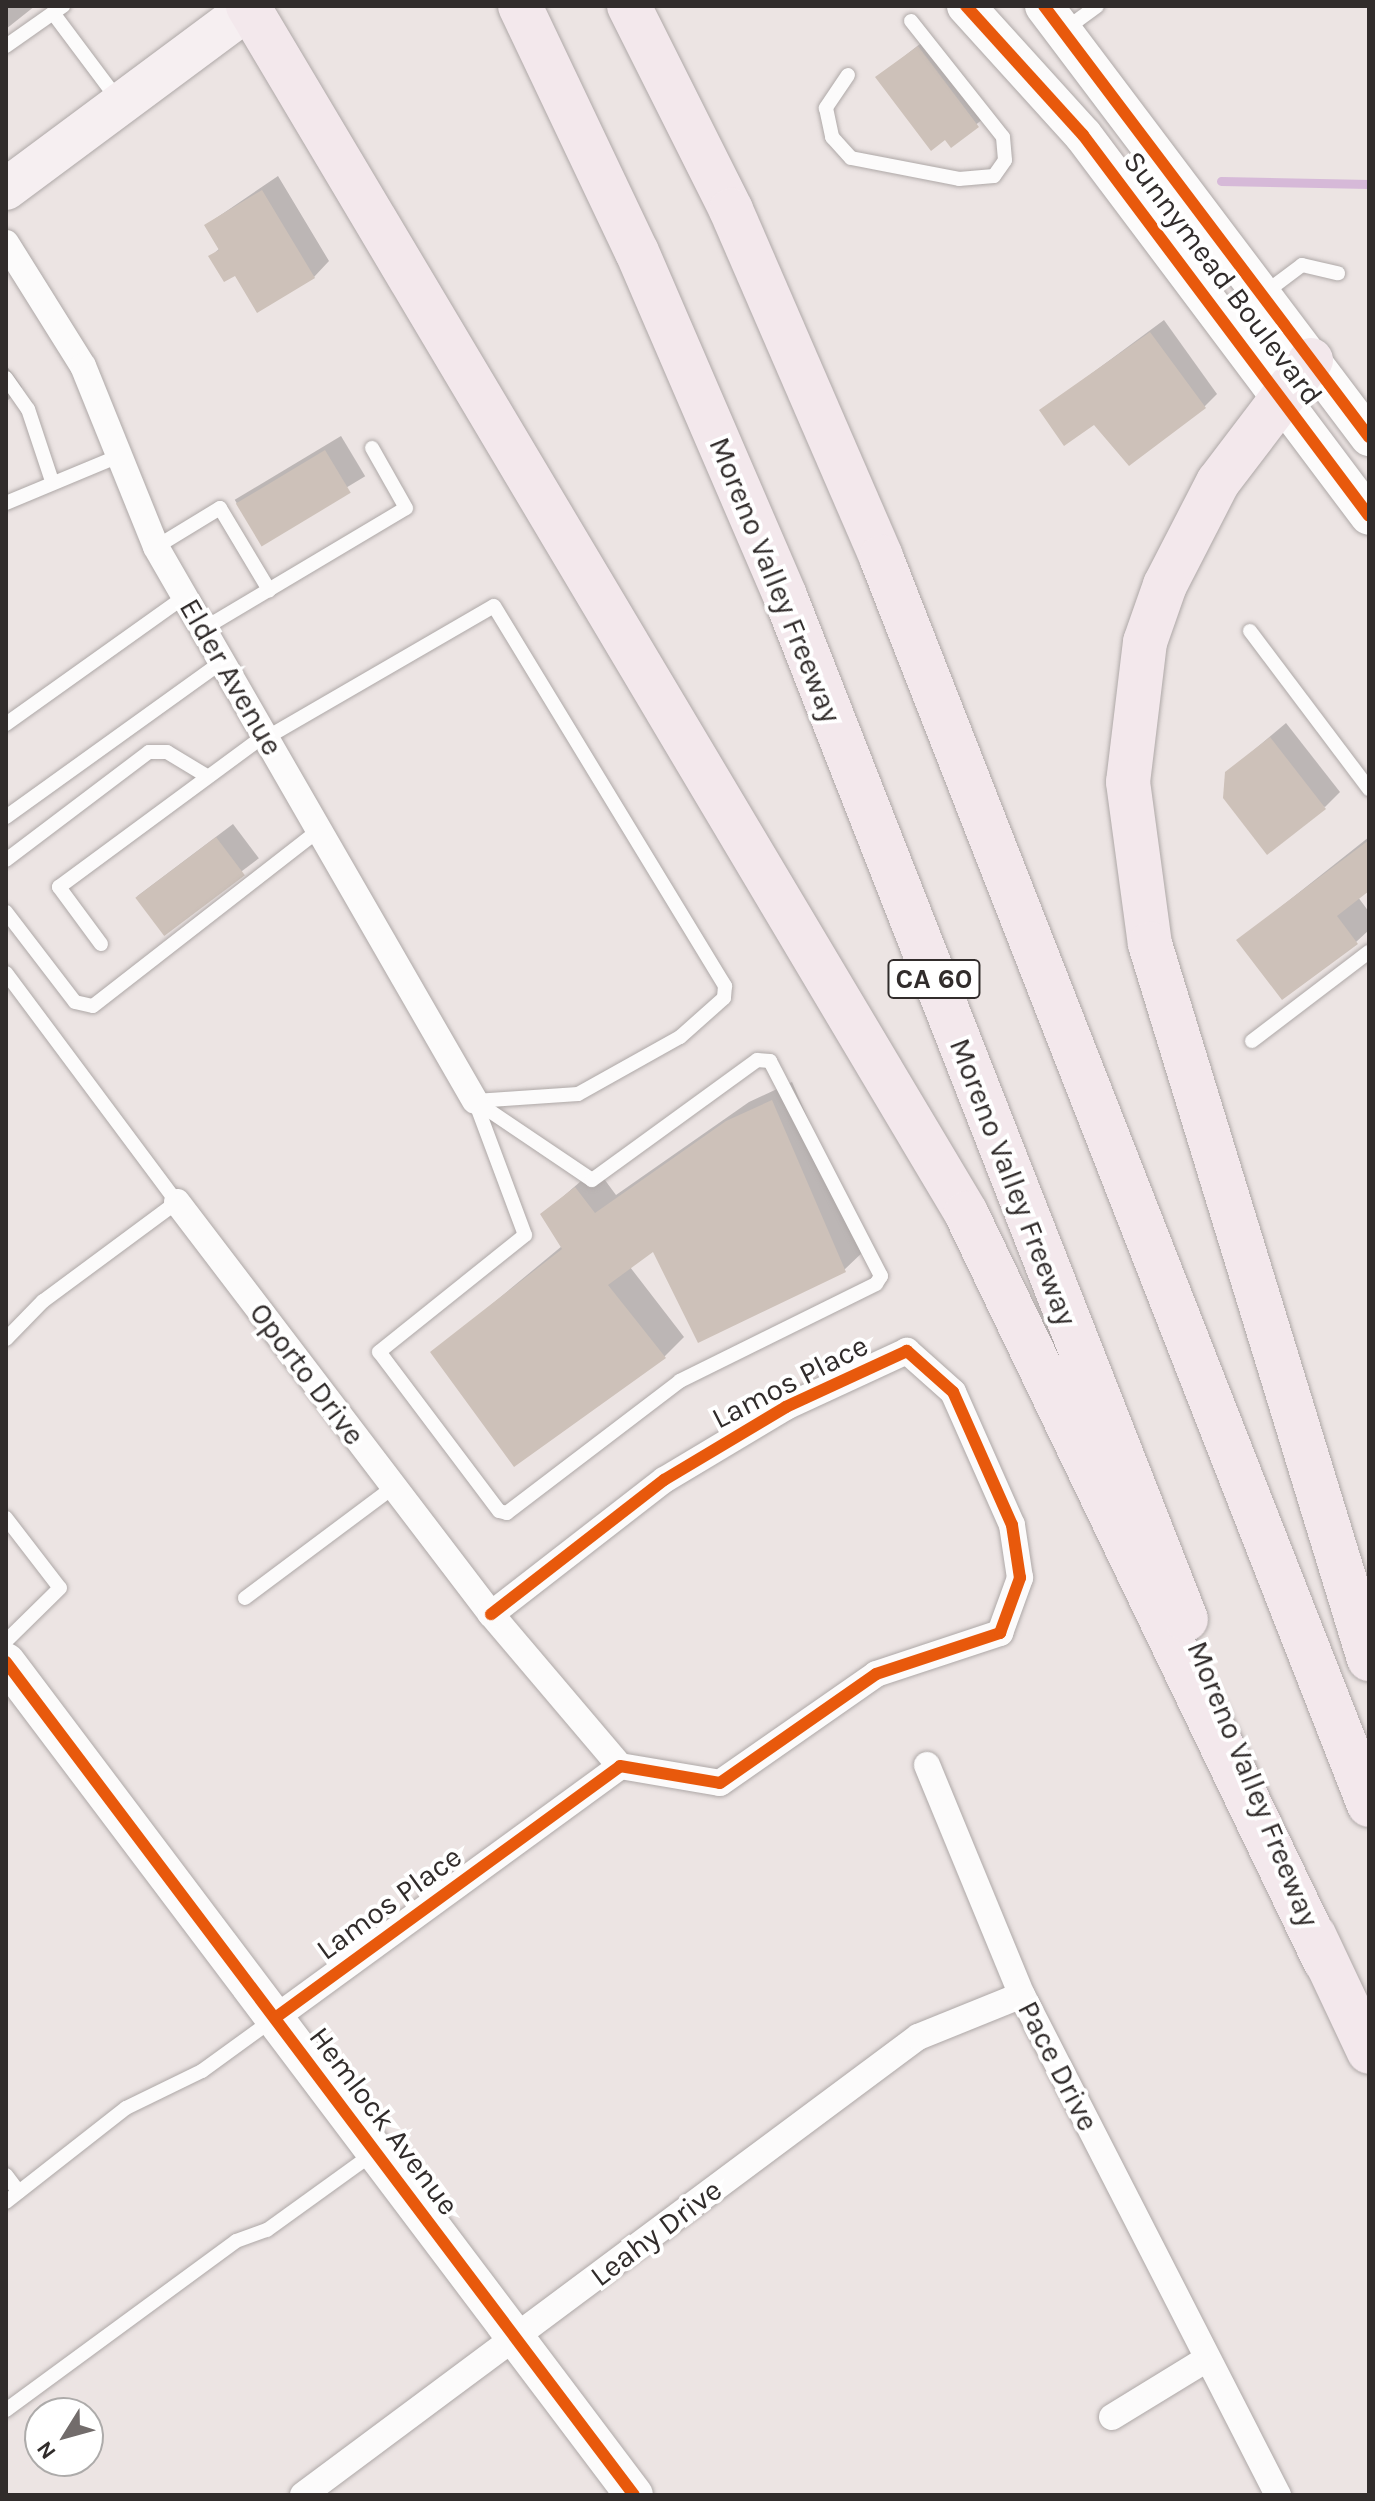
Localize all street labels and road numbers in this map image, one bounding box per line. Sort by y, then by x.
street label: Sunnymead Boulevard [1116,144,1330,412]
street label: Moreno Valley Freeway [701,432,849,728]
street label: Elder Avenue [172,592,290,762]
road number: CA 60 [886,955,982,1003]
street label: Moreno Valley Freeway [942,1033,1084,1331]
street label: Oporto Drive [242,1296,372,1452]
street label: Lamos Place [706,1327,874,1437]
street label: Moreno Valley Freeway [1179,1636,1327,1932]
street label: Lamos Place [310,1838,468,1968]
street label: Pace Drive [1010,1995,1106,2137]
street label: Hemlock Avenue [301,2020,467,2222]
street label: Leahy Drive [583,2172,729,2294]

